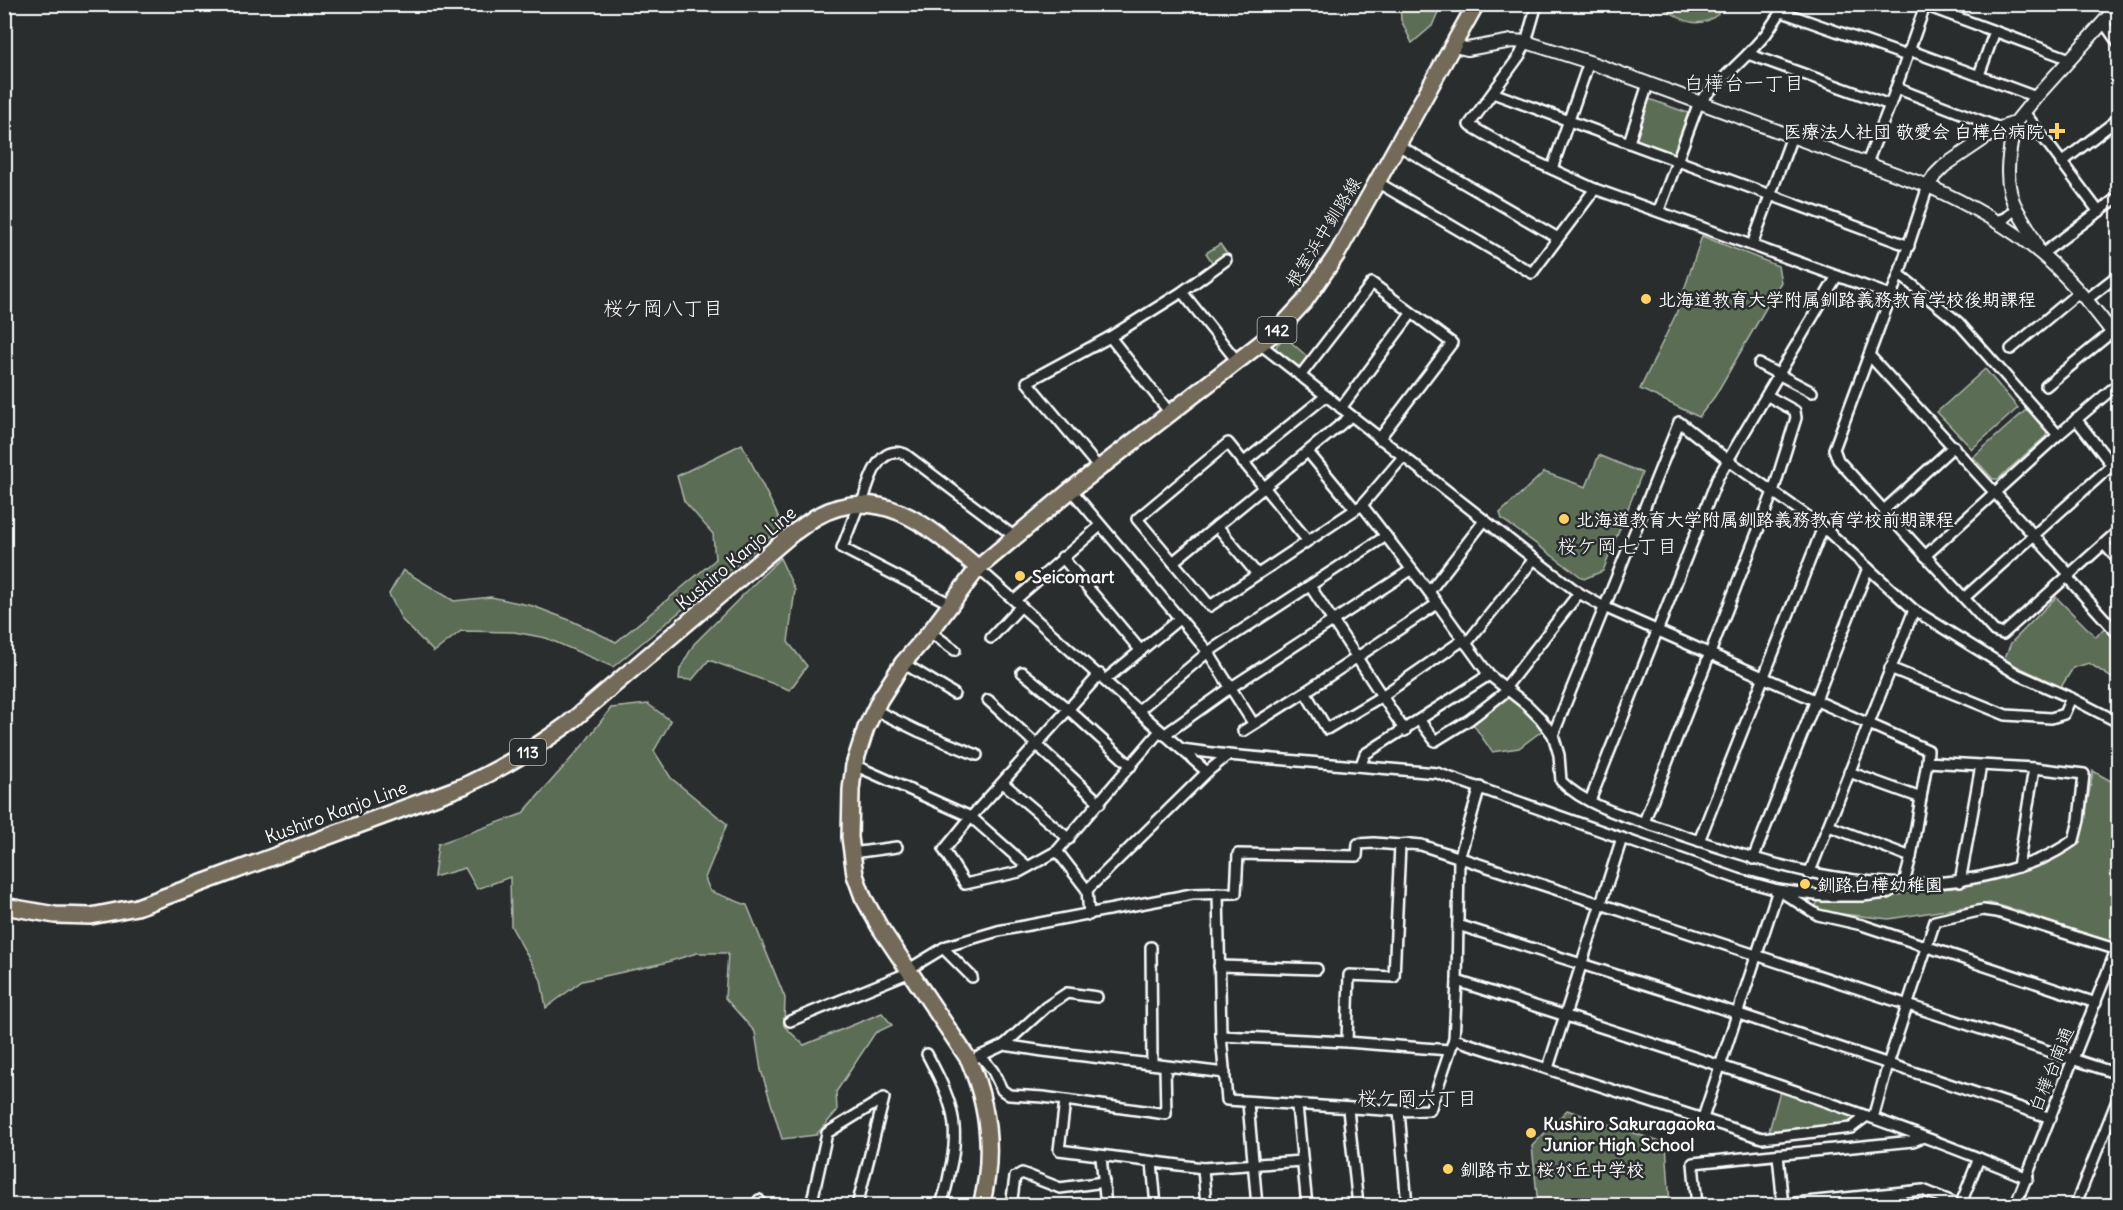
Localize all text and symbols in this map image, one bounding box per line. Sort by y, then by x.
district label: 白樺台一丁目 [1684,70,1804,95]
place label: 医療法人社団 敬愛会 白樺台病院 [1783,120,2044,143]
marker: 医療法人社団 敬愛会 白樺台病院 [2048,122,2066,140]
street label: 根室浜中釧路線 [1280,172,1366,292]
place label: 北海道教育大学附属釧路義務教育学校後期課程 [1658,288,2036,311]
marker: 北海道教育大学附属釧路義務教育学校後期課程 [1639,292,1653,306]
district label: 桜ケ岡八丁目 [603,295,723,320]
road number: 142 [1258,317,1296,343]
street label: Kushiro Kanjo Line [671,501,801,615]
place label: 北海道教育大学附属釧路義務教育学校前期課程 [1576,508,1954,531]
marker: 北海道教育大学附属釧路義務教育学校前期課程 [1557,512,1571,526]
district label: 桜ケ岡七丁目 [1557,533,1677,558]
place label: Seicomart [1032,565,1115,588]
marker: Seicomart [1013,569,1027,583]
road number: 113 [510,739,546,765]
street label: Kushiro Kanjo Line [262,776,410,848]
place label: 釧路白樺幼稚園 [1817,873,1943,896]
marker: 釧路白樺幼稚園 [1798,877,1812,891]
street label: 白樺台南通 [2023,1023,2079,1115]
district label: 桜ケ岡六丁目 [1357,1085,1477,1110]
place label: Kushiro Sakuragaoka Junior High School [1543,1112,1716,1156]
marker: Kushiro Sakuragaoka Junior High School [1524,1126,1538,1140]
place label: 釧路市立 桜が丘中学校 [1460,1158,1644,1181]
marker: 釧路市立 桜が丘中学校 [1441,1162,1455,1176]

